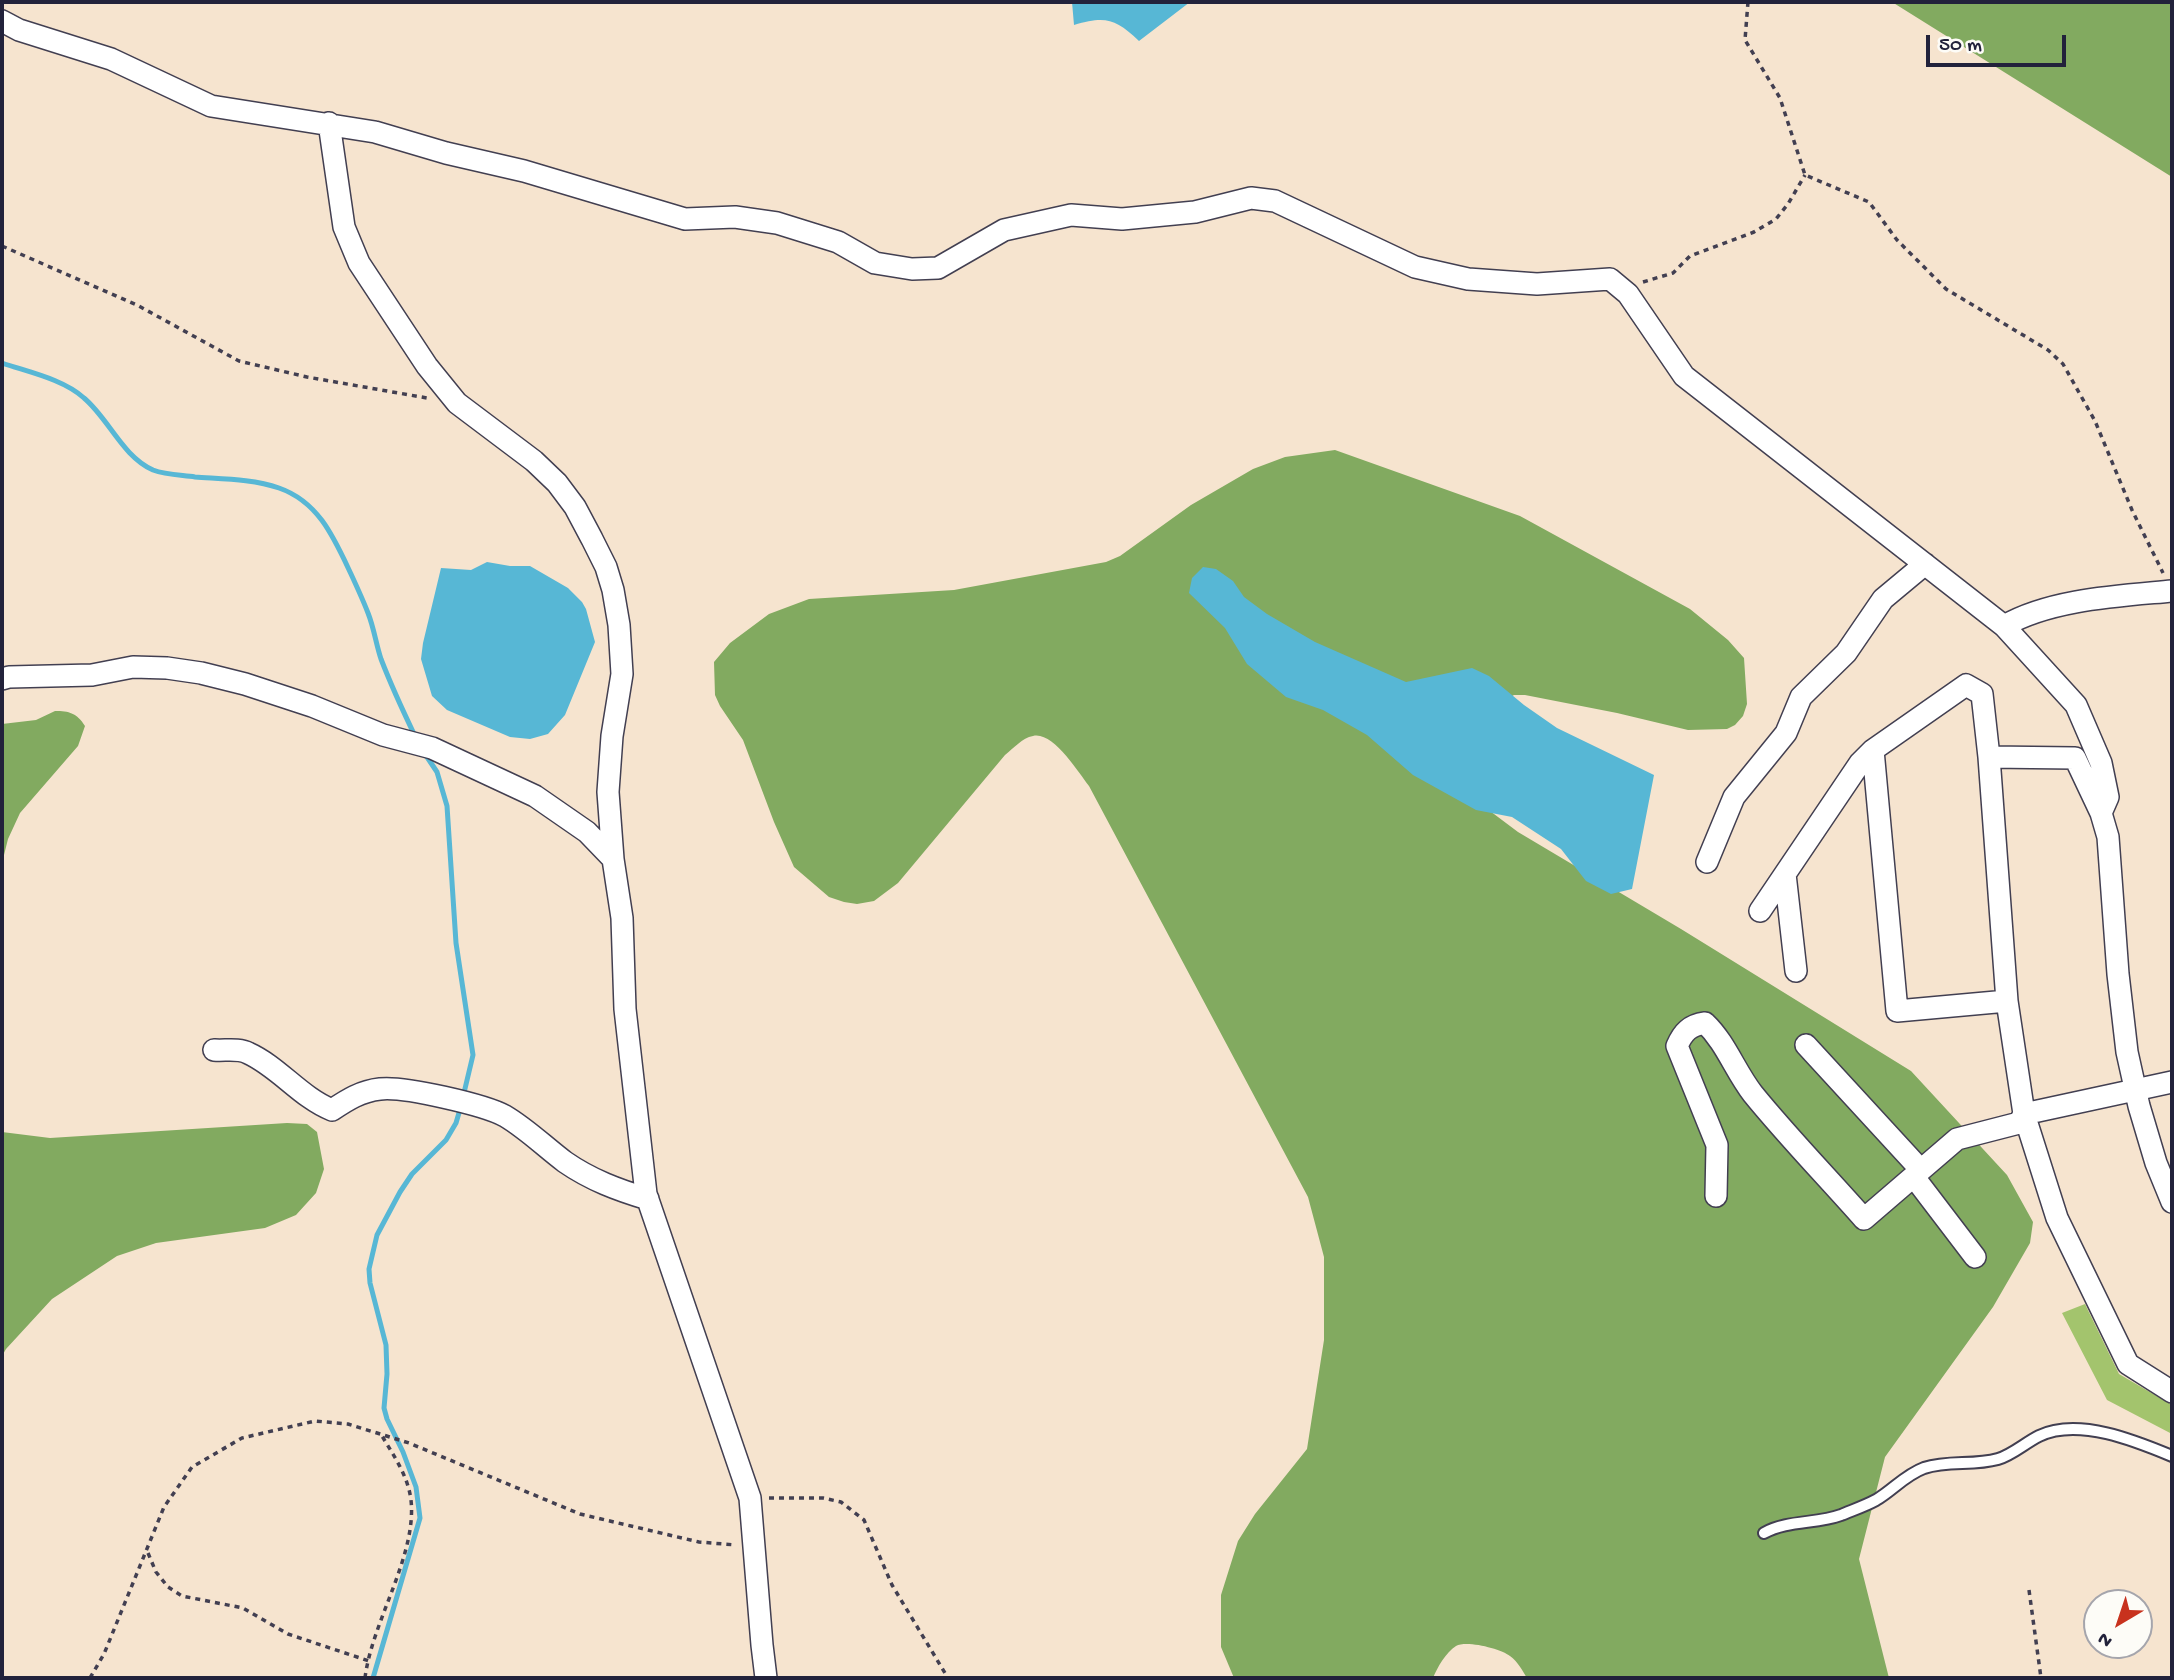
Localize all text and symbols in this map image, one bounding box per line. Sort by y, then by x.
scale bar [1929,21,2069,65]
text: 50 m [1939,34,1982,59]
north arrow [2083,1589,2153,1659]
text: N [2094,1626,2118,1652]

